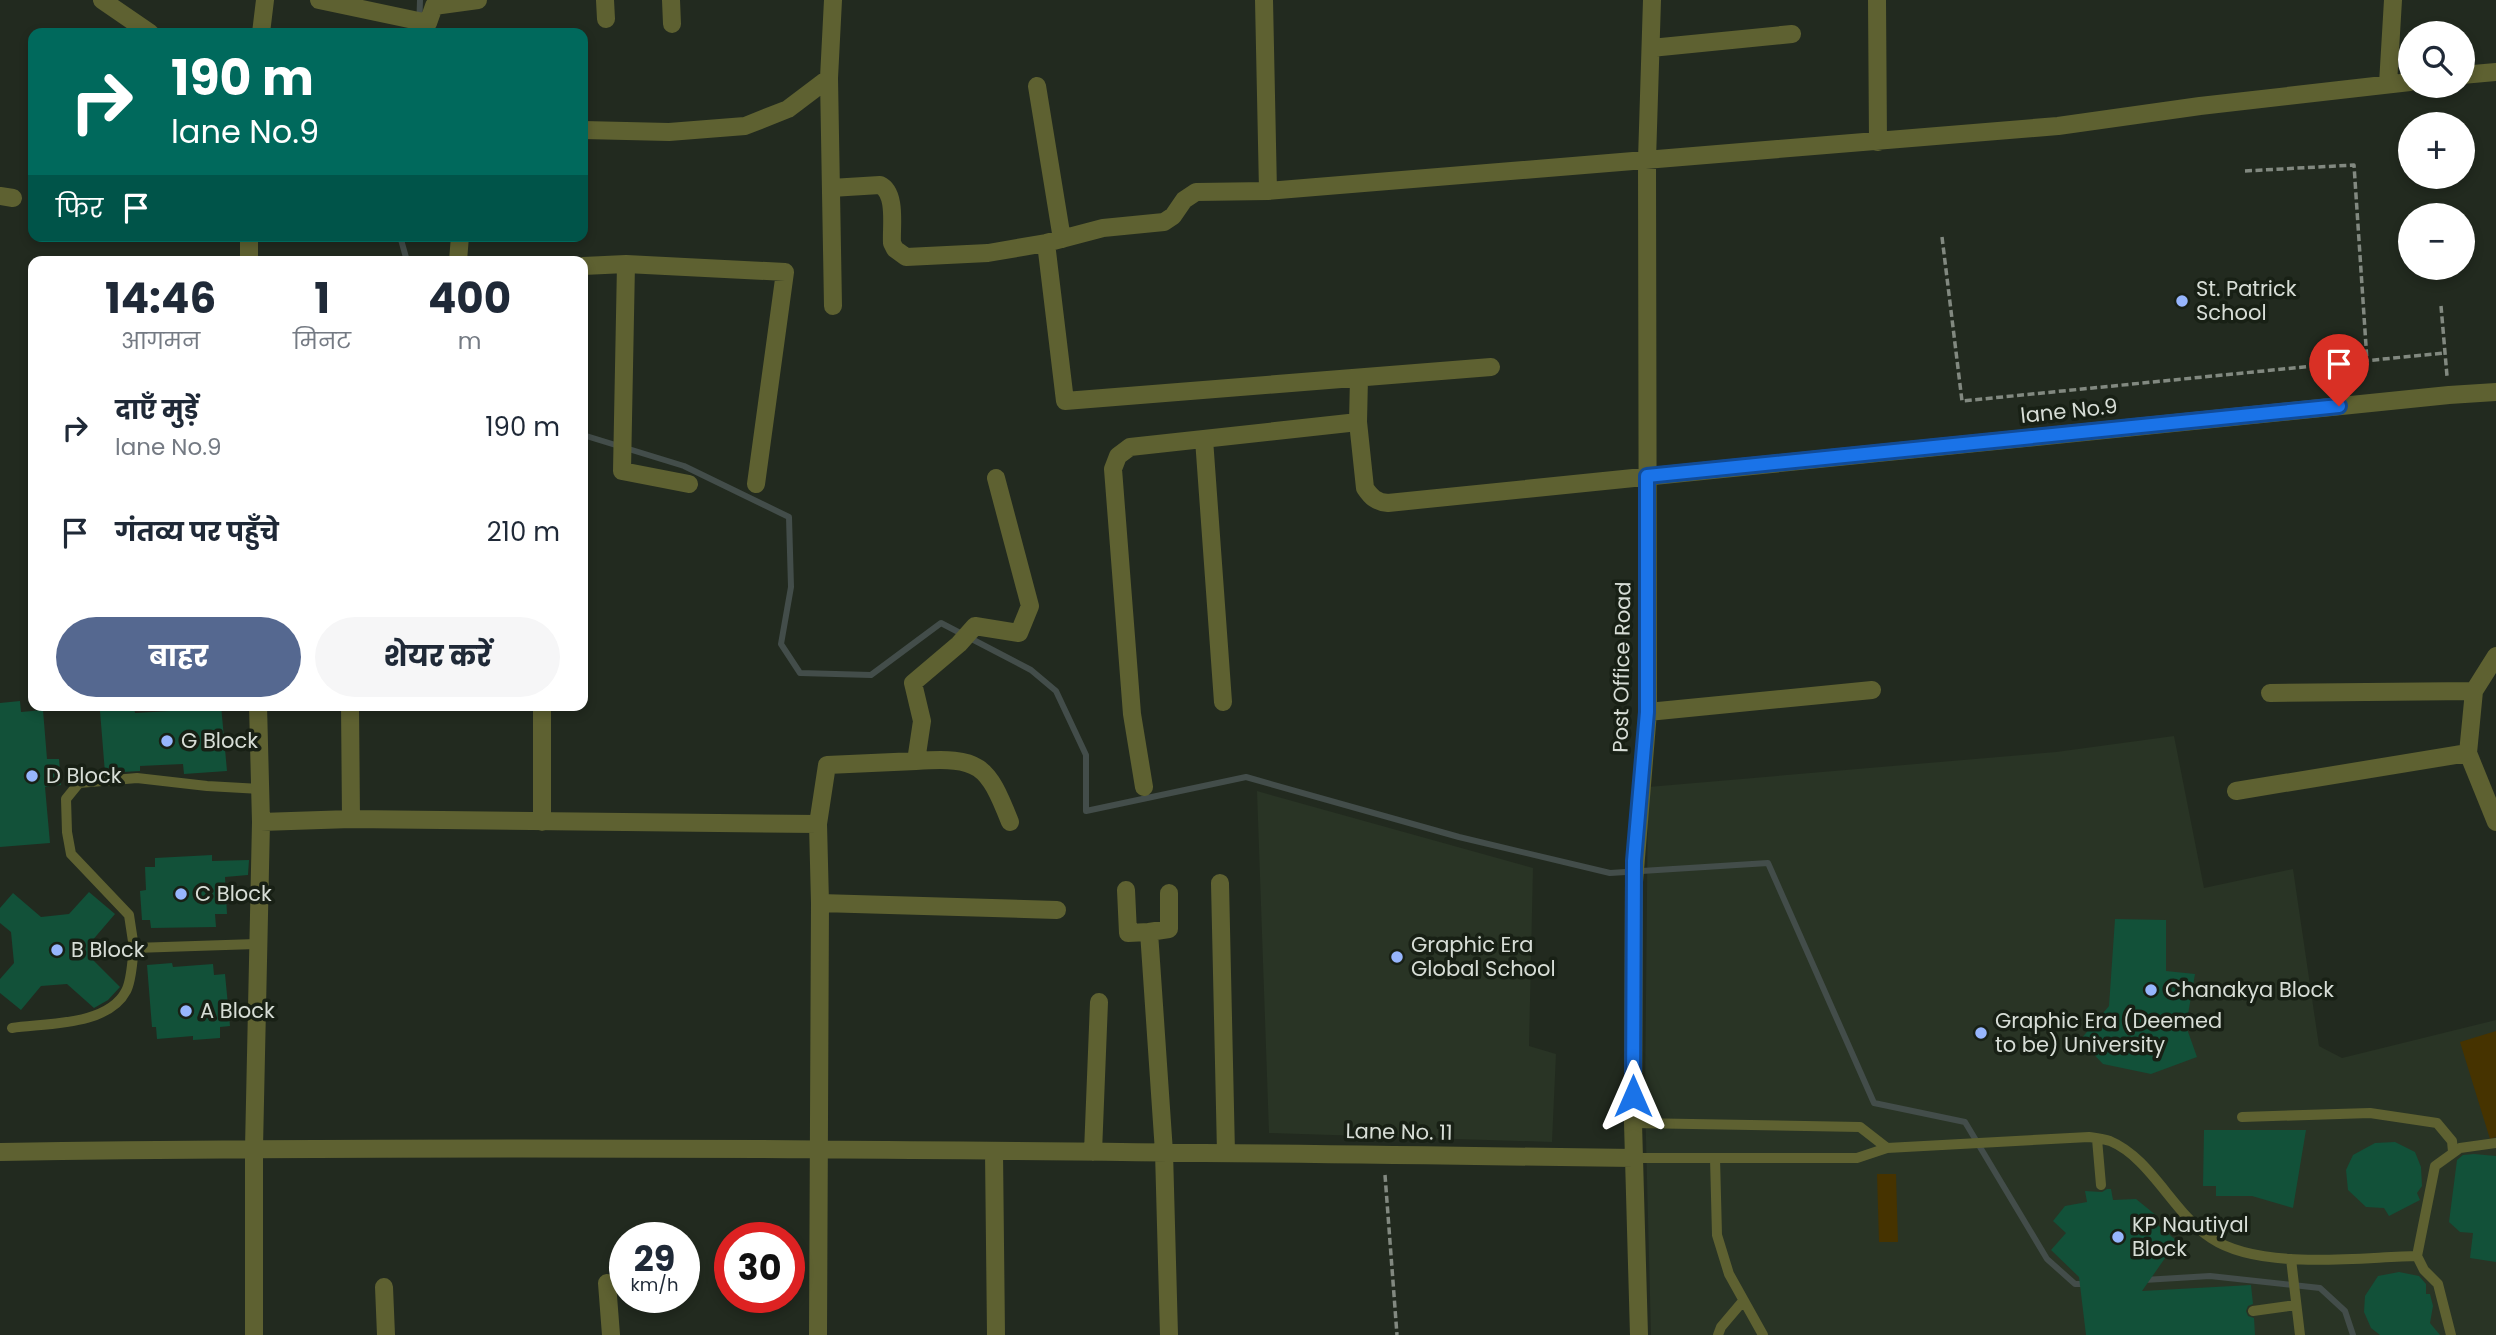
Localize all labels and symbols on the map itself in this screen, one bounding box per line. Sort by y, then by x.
place label: St. Patrick School [2196,274,2297,327]
marker: St. Patrick School [2174,293,2190,309]
pin [2309,334,2369,406]
street label: lane No.9 [2019,391,2119,430]
street label: Post Office Road [1606,581,1637,753]
place label: G Block [181,726,258,755]
marker: G Block [159,733,175,749]
place label: D Block [46,761,122,790]
marker: D Block [24,768,40,784]
place label: C Block [195,879,272,908]
marker: C Block [173,886,189,902]
place label: Graphic Era Global School [1411,930,1556,983]
place label: B Block [71,935,145,964]
marker: B Block [49,942,65,958]
marker: Graphic Era Global School [1389,949,1405,965]
place label: Chanakya Block [2165,975,2334,1004]
marker: Chanakya Block [2143,982,2159,998]
place label: A Block [200,996,275,1025]
marker: A Block [178,1003,194,1019]
place label: Graphic Era (Deemed to be) University [1995,1006,2222,1059]
marker: Graphic Era (Deemed to be) University [1973,1025,1989,1041]
position arrow [1596,1059,1670,1133]
street label: Lane No. 11 [1345,1116,1453,1147]
place label: KP Nautiyal Block [2132,1210,2249,1263]
speed limit sign: 30 [714,1222,805,1313]
marker: KP Nautiyal Block [2110,1229,2126,1245]

